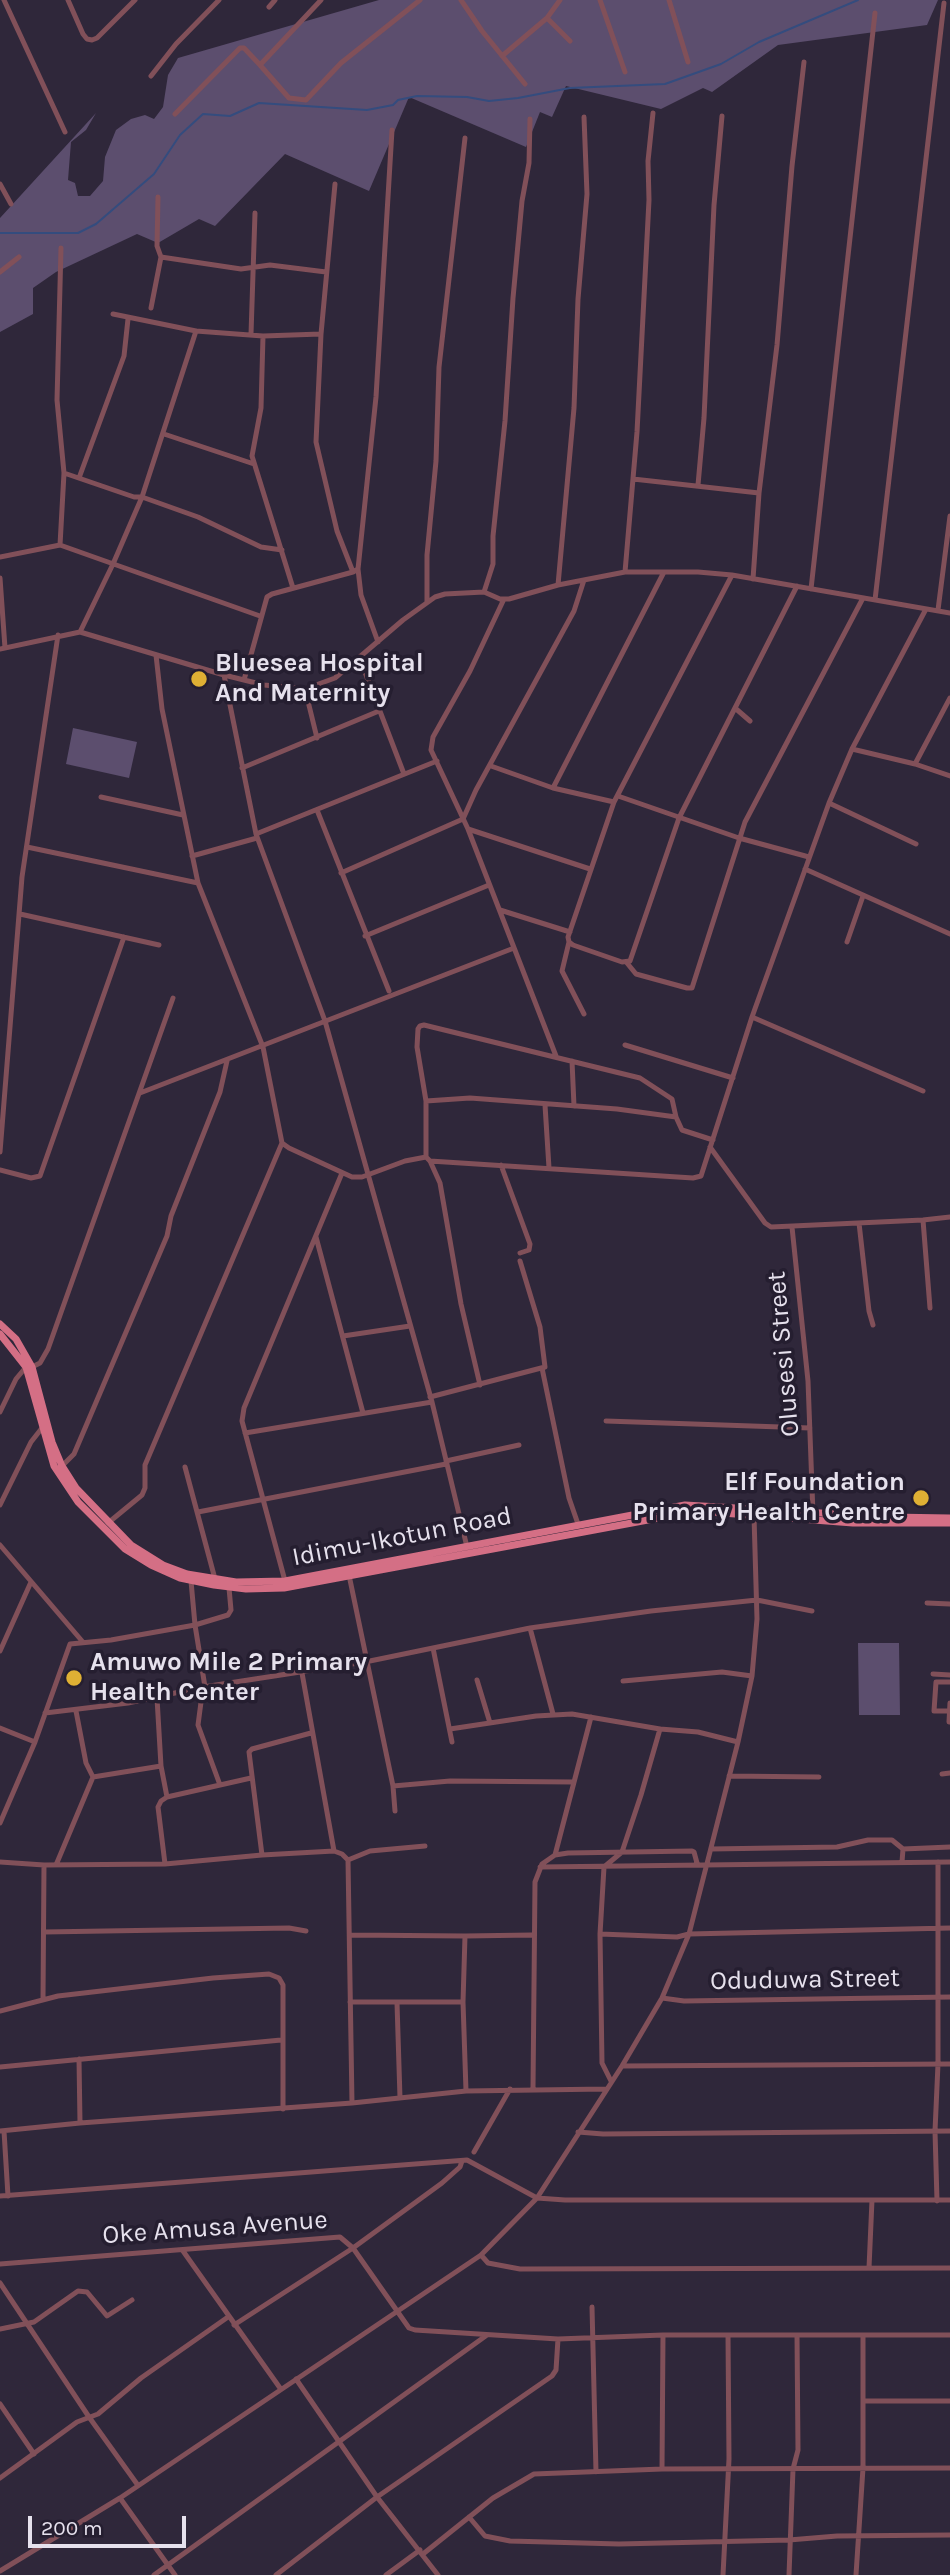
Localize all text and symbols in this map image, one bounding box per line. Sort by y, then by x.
place label: Bluesea Hospital And Maternity [215,648,424,710]
marker: Bluesea Hospital And Maternity [189,669,209,689]
street label: Olusesi Street [761,1270,807,1438]
place label: Elf Foundation Primary Health Centre [632,1467,905,1528]
marker: Elf Foundation Primary Health Centre [911,1488,931,1508]
street label: Idimu-Ikotun Road [290,1500,514,1574]
place label: Amuwo Mile 2 Primary Health Center [90,1647,367,1708]
marker: Amuwo Mile 2 Primary Health Center [64,1668,84,1688]
street label: Oduduwa Street [710,1963,900,1997]
street label: Oke Amusa Avenue [101,2205,329,2251]
scale bar [32,2502,189,2546]
text: 200 m [41,2516,103,2540]

